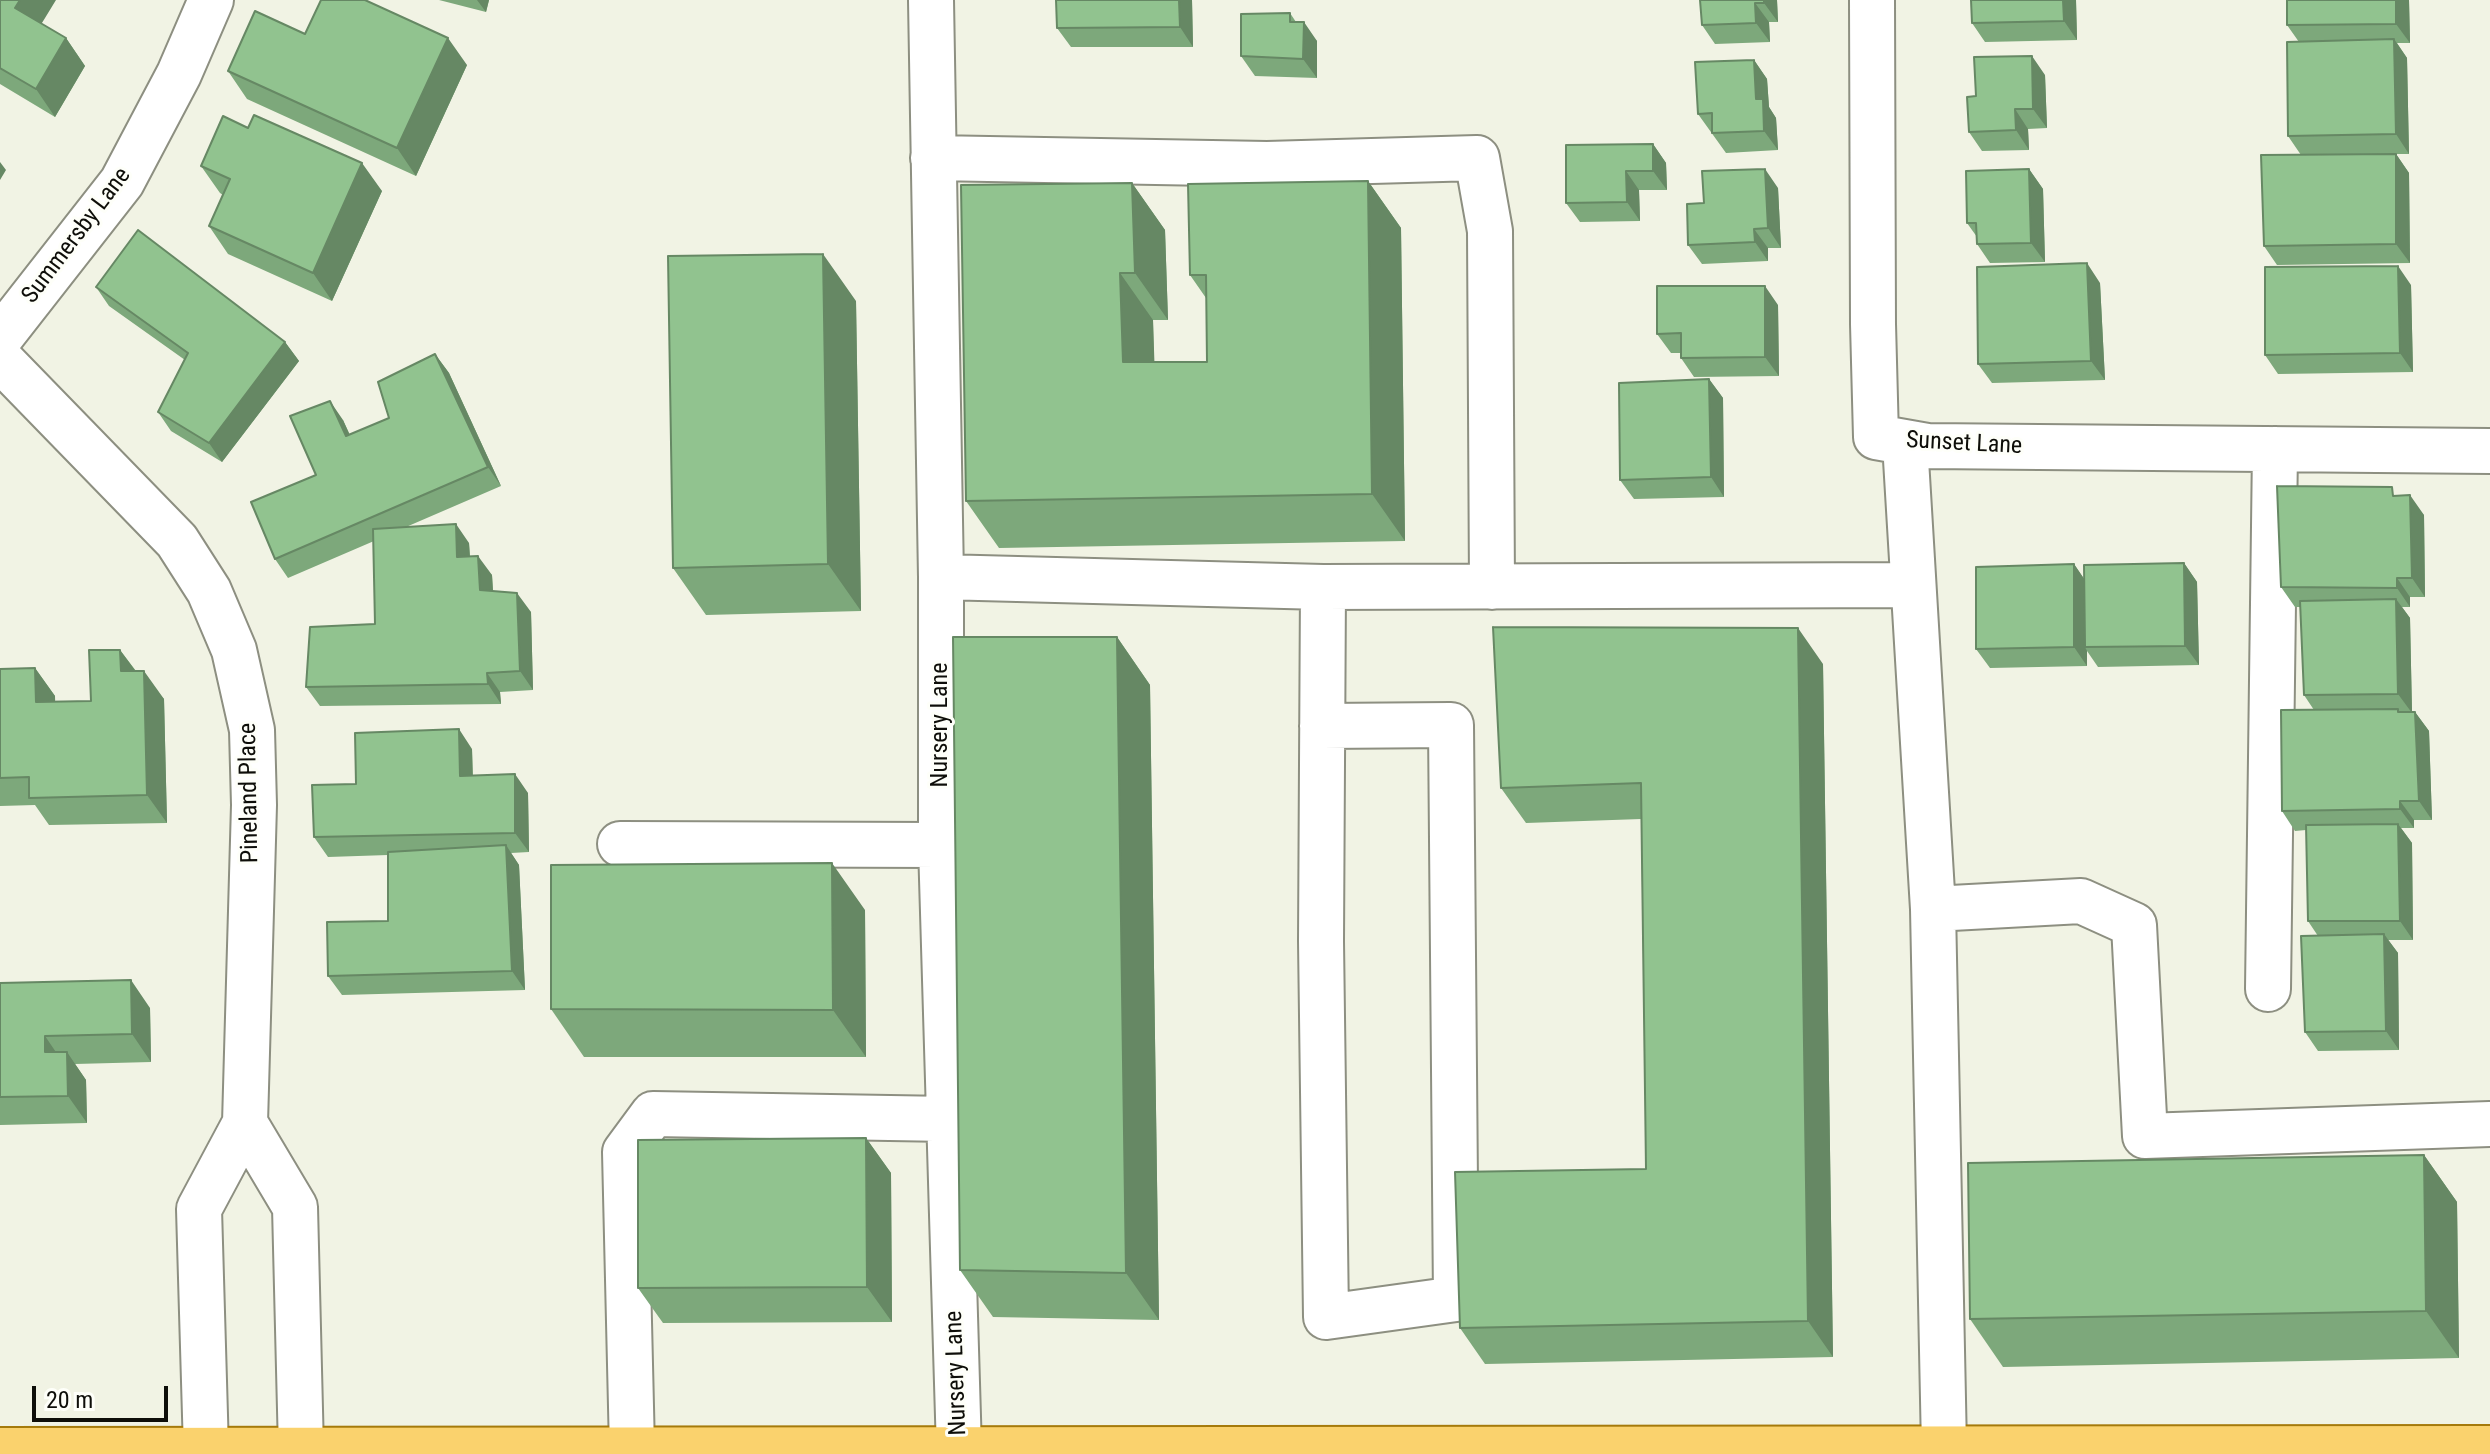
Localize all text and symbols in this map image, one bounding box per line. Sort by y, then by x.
street label: Summersby Lane [17,162,137,310]
street label: Sunset Lane [1905,427,2023,461]
street label: Nursery Lane [927,663,955,787]
street label: Pineland Place [234,723,266,863]
street label: Nursery Lane [940,1310,974,1436]
scale bar [36,1370,172,1420]
text: 20 m [46,1386,93,1414]

